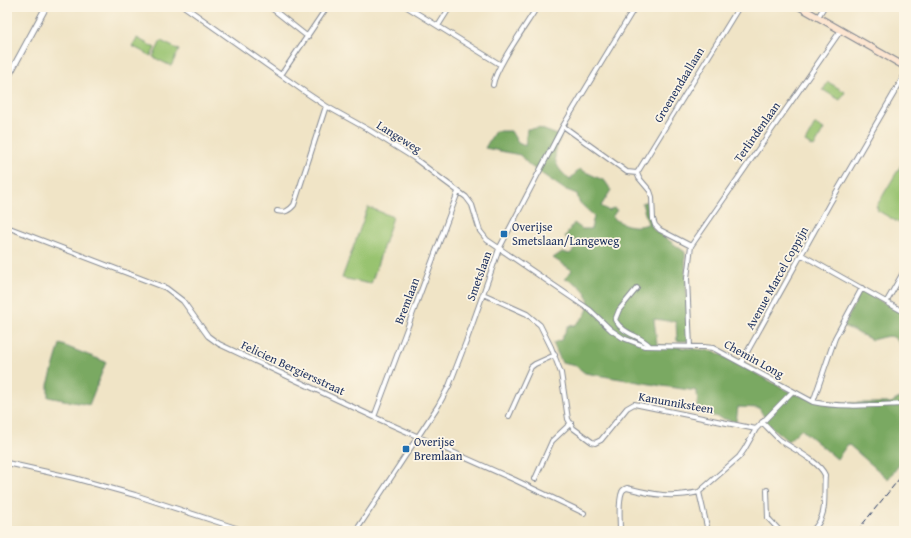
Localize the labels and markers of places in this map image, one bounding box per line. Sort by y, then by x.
place label: Overijse Smetslaan/Langeweg [512,218,619,249]
marker: Overijse Smetslaan/Langeweg [499,229,509,239]
place label: Overijse Bremlaan [414,433,463,464]
marker: Overijse Bremlaan [401,444,411,454]

